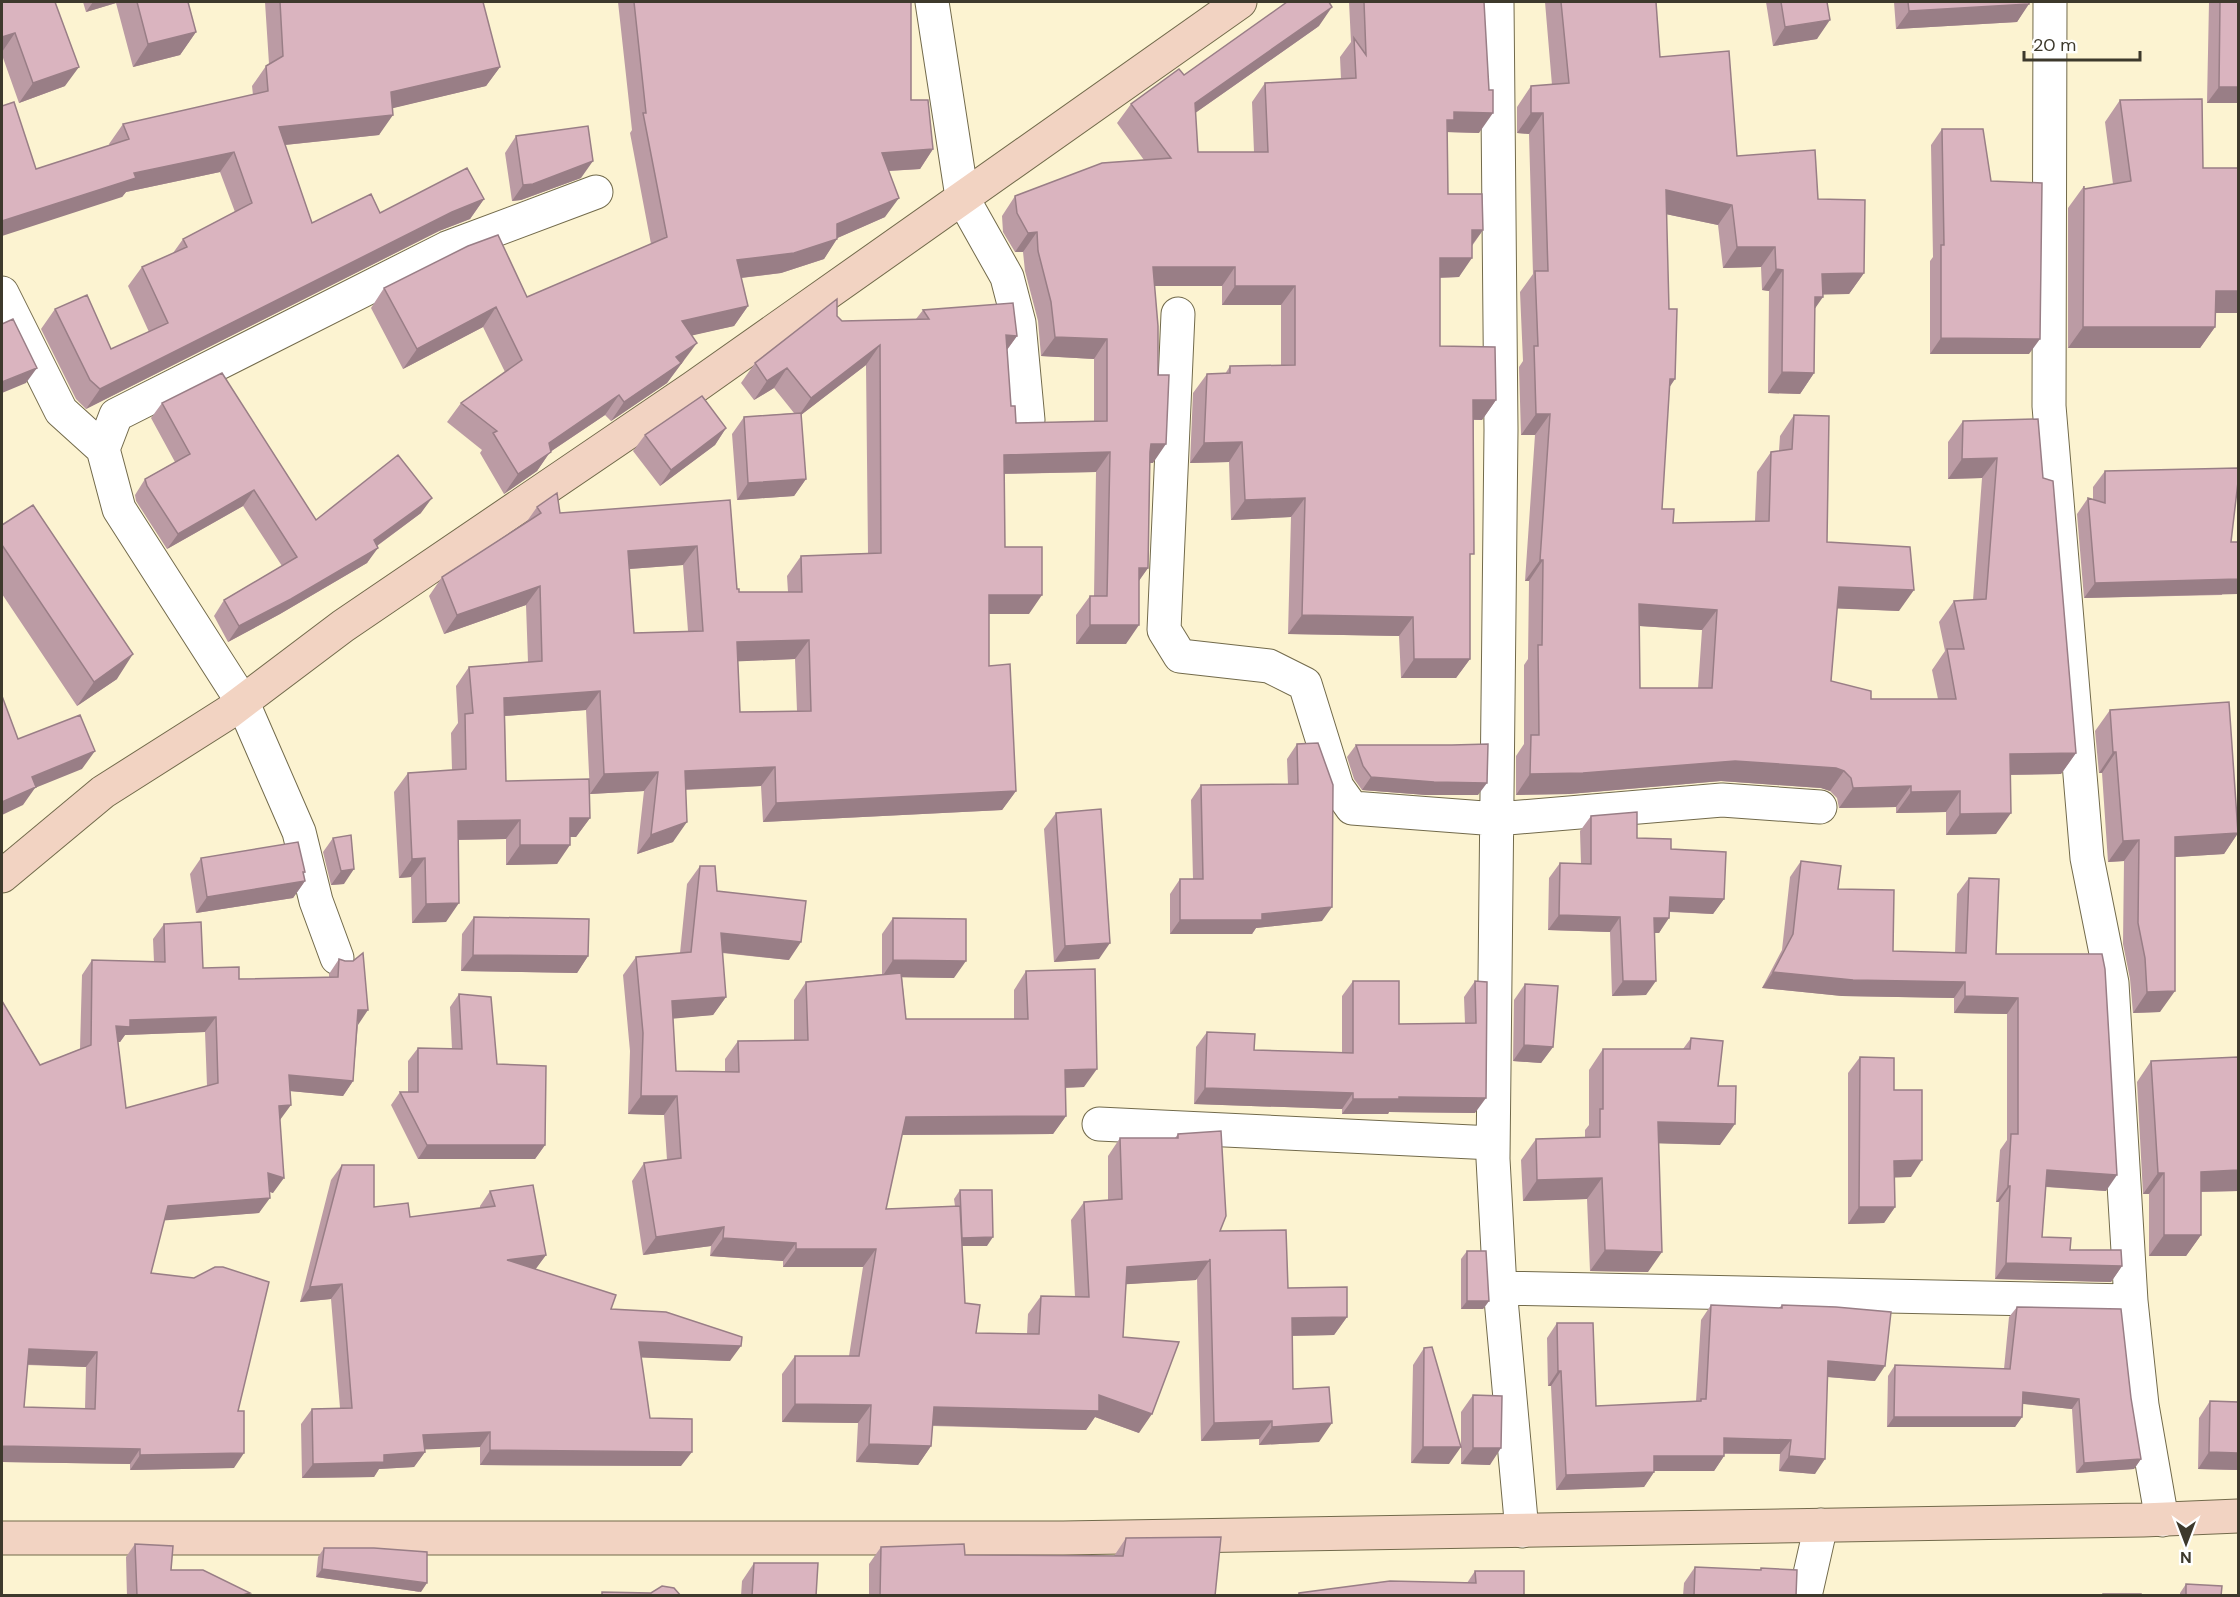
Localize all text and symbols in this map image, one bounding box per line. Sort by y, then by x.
scale bar [2024,24,2140,62]
text: 20 m [2033,33,2076,57]
north arrow [2156,1513,2216,1573]
text: N [2180,1547,2192,1568]

